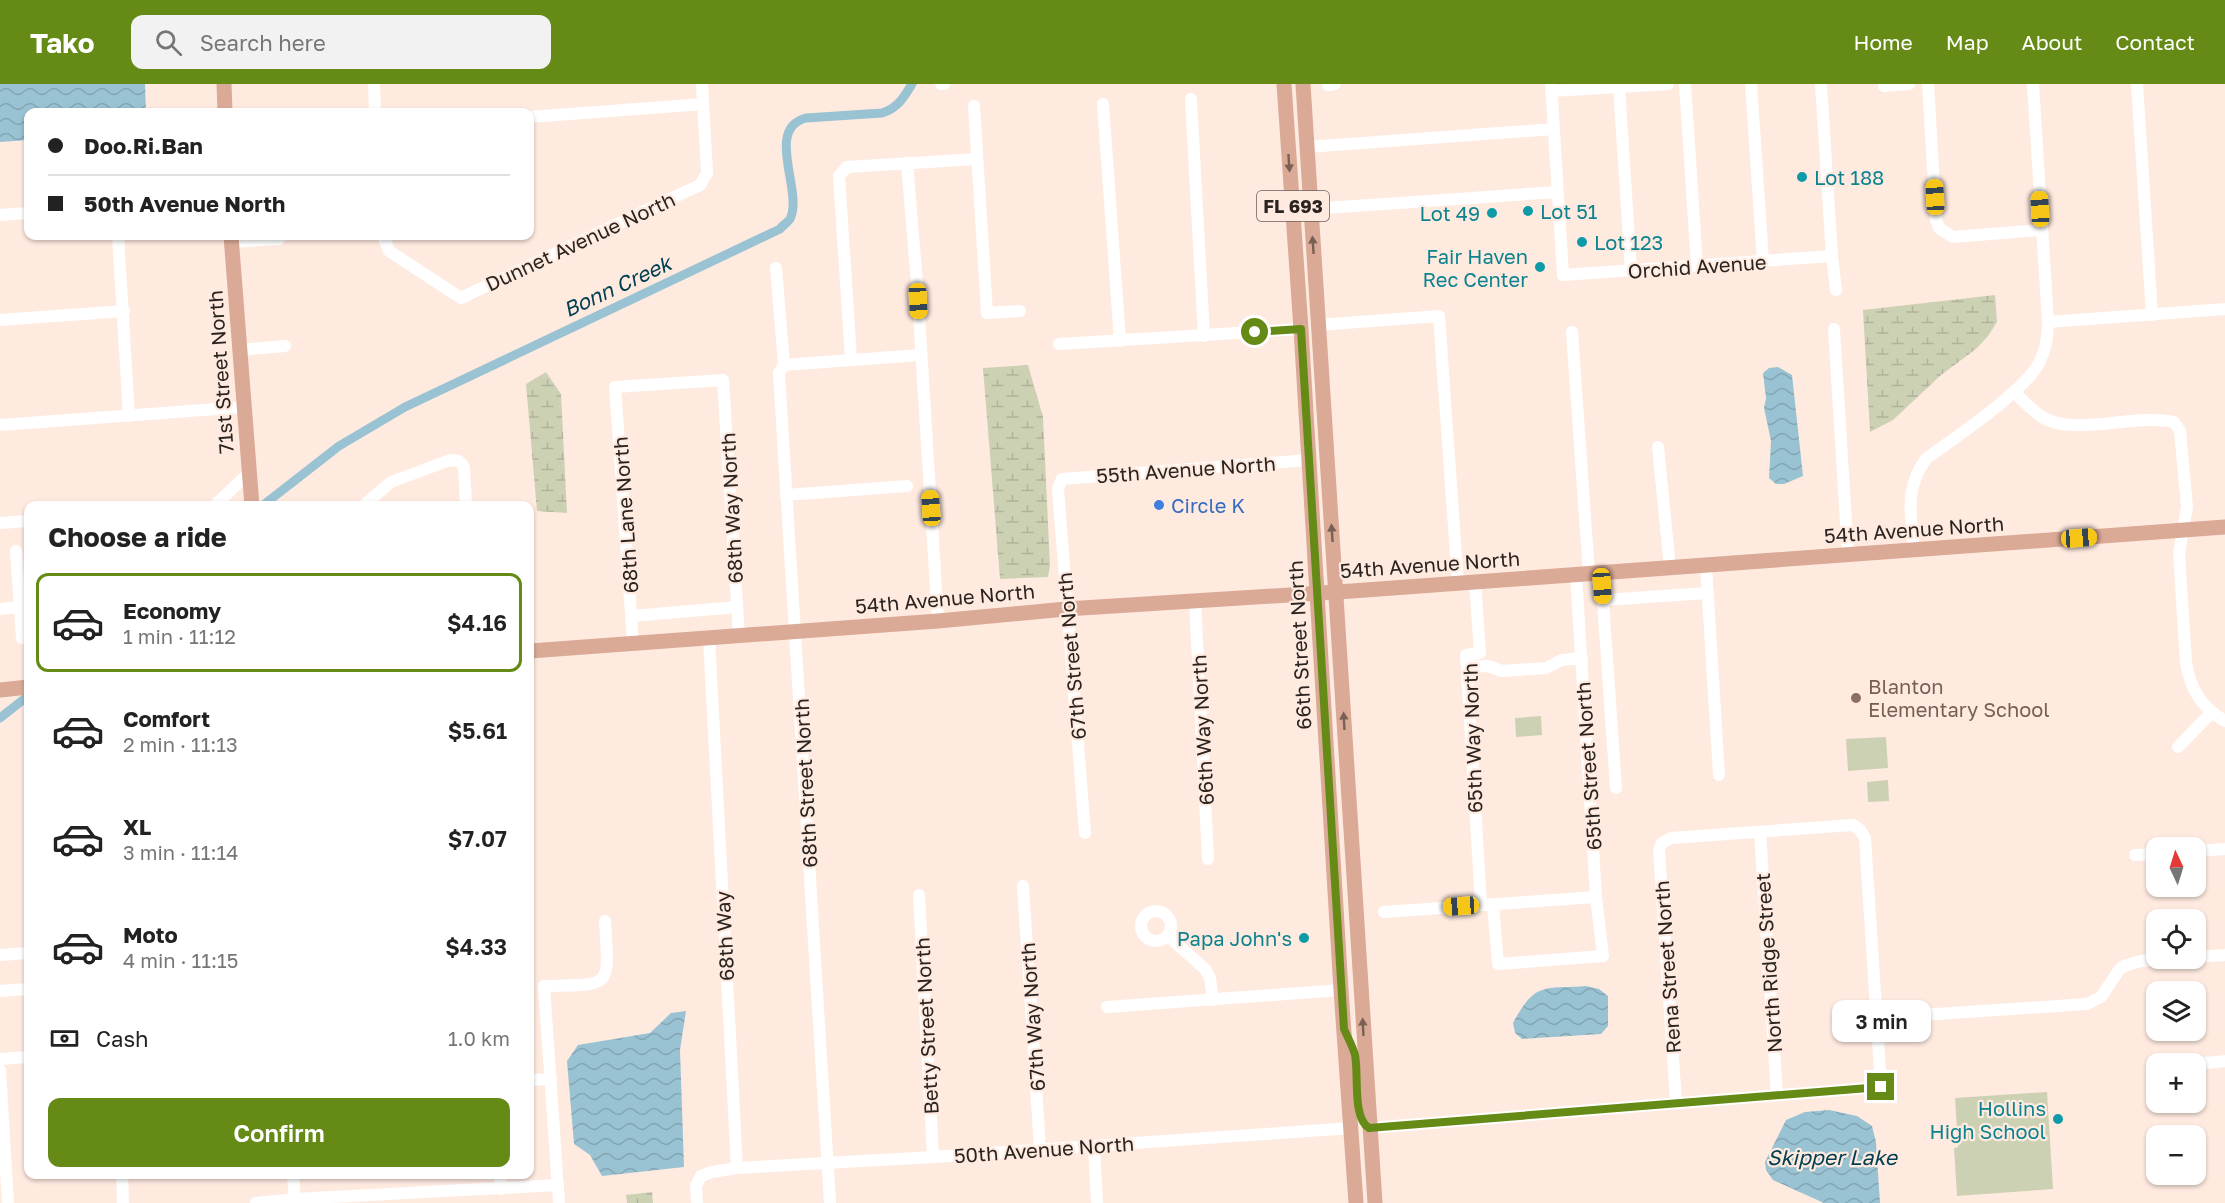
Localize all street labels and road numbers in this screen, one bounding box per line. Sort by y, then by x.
street label: Dunnet Avenue North [481,186,679,296]
road number: FL 693 [1257,191,1329,221]
street label: Orchid Avenue [1627,249,1767,283]
street label: 71st Street North [202,289,238,455]
street label: 68th Way North [715,432,747,584]
street label: 68th Lane North [608,436,642,594]
street label: 55th Avenue North [1095,451,1277,487]
street label: 54th Avenue North [1823,511,2005,547]
street label: 54th Avenue North [1339,546,1521,582]
street label: 66th Street North [1283,560,1315,730]
street label: 67th Street North [1052,571,1090,741]
street label: 54th Avenue North [854,578,1036,618]
street label: 66th Way North [1186,654,1218,806]
street label: 65th Way North [1457,663,1487,813]
street label: 65th Street North [1570,681,1606,851]
street label: 68th Street North [789,698,821,868]
street label: North Ridge Street [1750,872,1786,1054]
street label: Rena Street North [1649,880,1685,1054]
street label: 68th Way [710,890,738,982]
street label: Betty Street North [909,937,943,1115]
street label: 67th Way North [1015,942,1049,1092]
street label: 50th Avenue North [953,1131,1135,1167]

